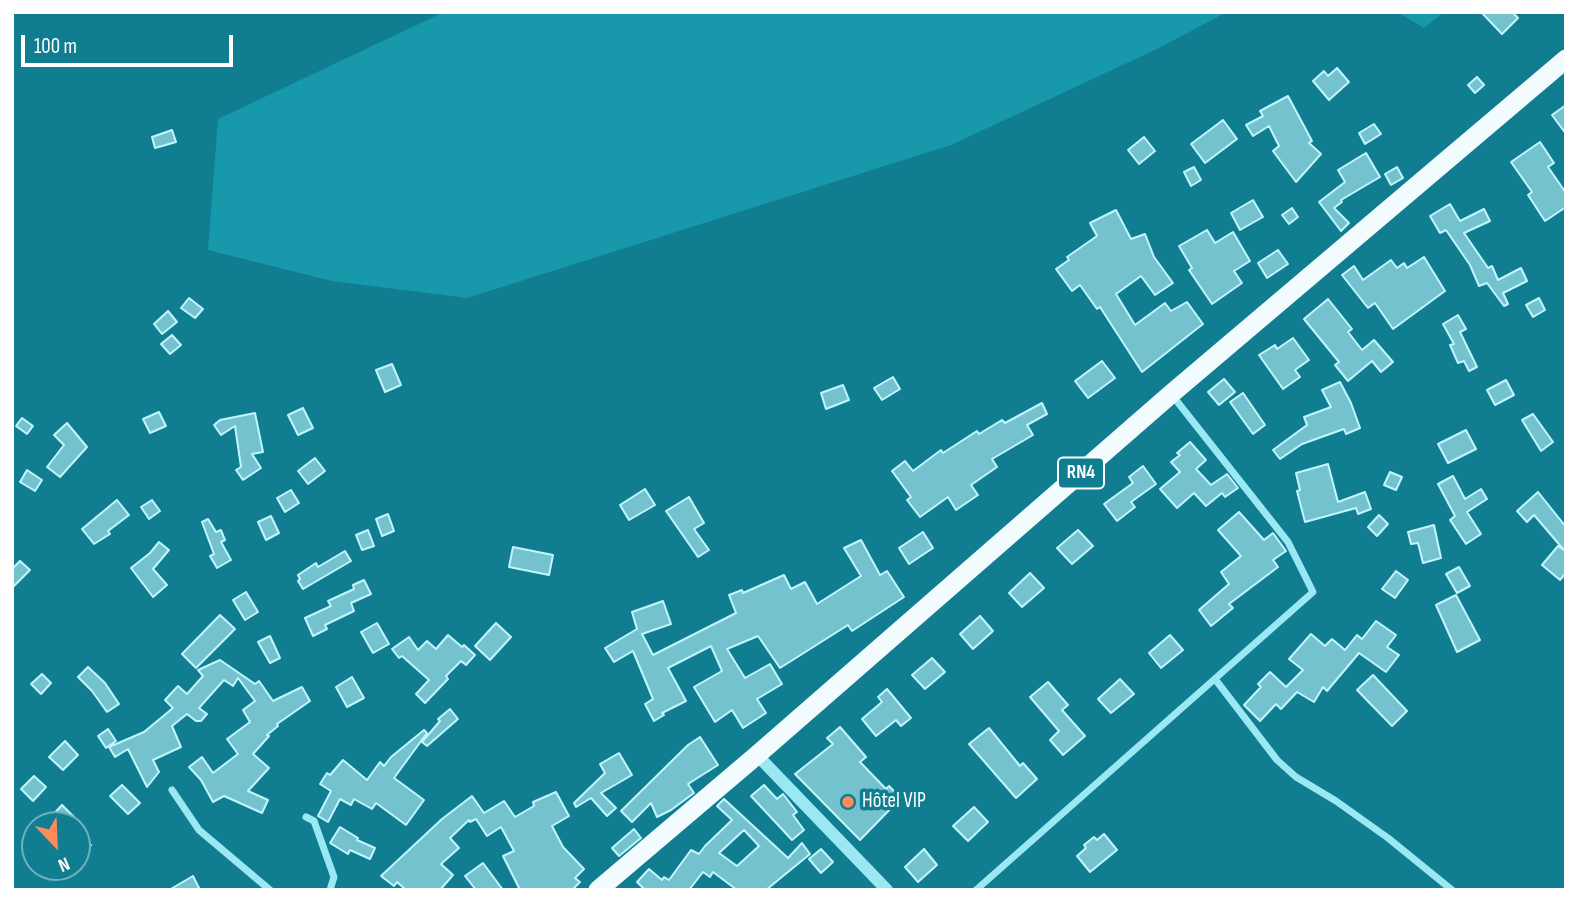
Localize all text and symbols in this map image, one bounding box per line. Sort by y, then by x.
scale bar [24,21,236,65]
text: 100 m [34,34,77,59]
road number: RN4 [1058,458,1104,488]
place label: Hôtel VIP [862,789,926,815]
marker: Hôtel VIP [840,794,856,810]
north arrow [21,811,91,881]
text: N [54,851,73,877]

